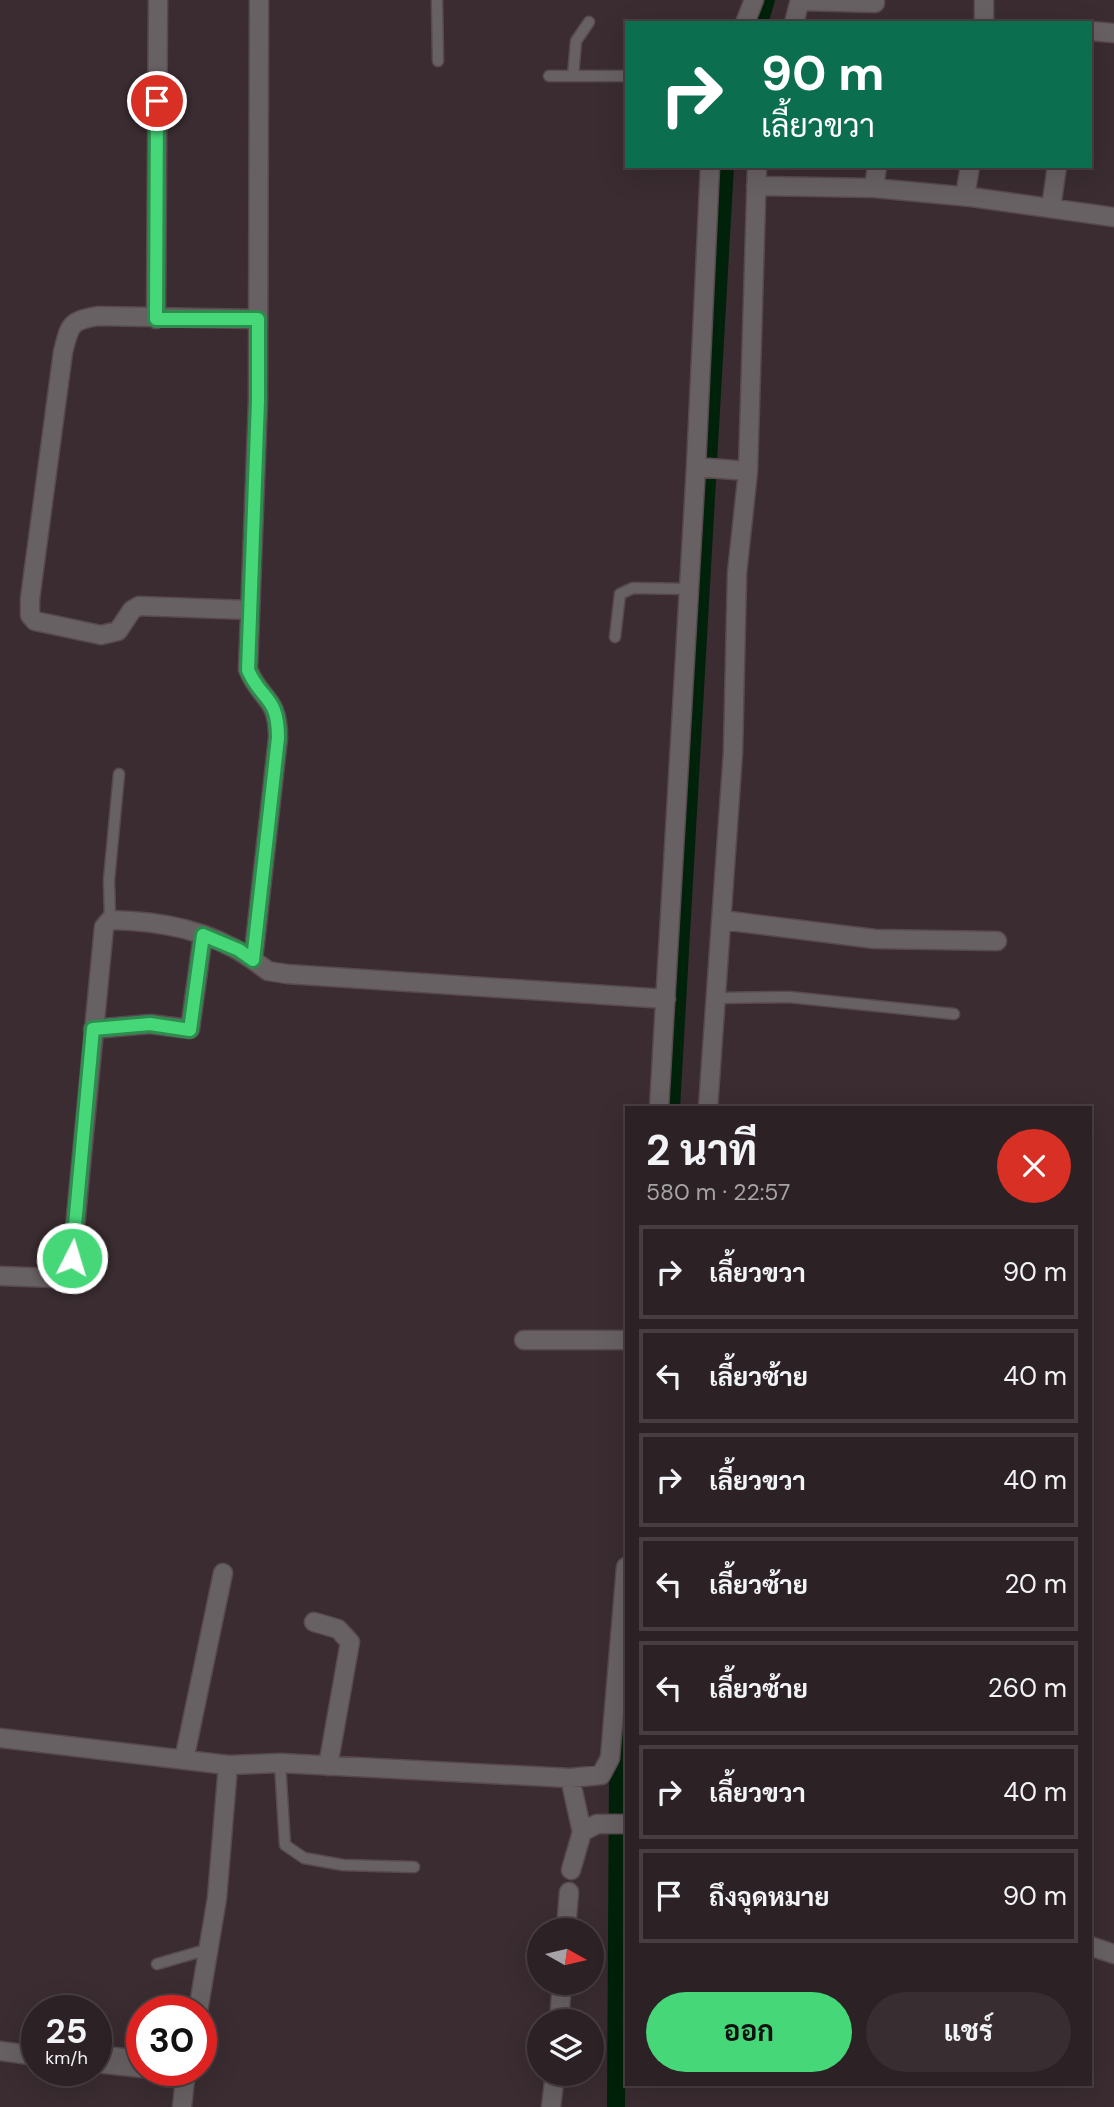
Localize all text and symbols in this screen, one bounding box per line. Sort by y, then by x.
text: 90 m [761,41,884,105]
icon: right [646,49,737,140]
pin [127,71,187,131]
icon: arrive [138,82,176,120]
text: เลี้ยวขวา [761,105,875,147]
text: 2 นาที [646,1123,757,1178]
button: close [997,1129,1071,1203]
text: 580 m · 22:57 [646,1177,790,1207]
position arrow [35,1221,109,1295]
icon: right [650,1253,688,1291]
text: 90 m [1003,1255,1067,1289]
text: เลี้ยวขวา [709,1256,806,1290]
icon: left [650,1357,688,1395]
text: 40 m [1003,1359,1067,1393]
text: เลี้ยวซ้าย [709,1360,808,1394]
icon: right [650,1461,688,1499]
text: 40 m [1003,1463,1067,1497]
text: เลี้ยวขวา [709,1464,806,1498]
icon: left [650,1565,688,1603]
text: 20 m [1004,1567,1067,1601]
text: เลี้ยวซ้าย [709,1568,808,1602]
icon: left [650,1669,688,1707]
text: 260 m [988,1671,1067,1705]
text: เลี้ยวซ้าย [709,1672,808,1706]
icon: right [650,1773,688,1811]
text: 40 m [1003,1775,1067,1809]
text: เลี้ยวขวา [709,1776,806,1810]
icon: arrive [650,1877,688,1915]
text: 90 m [1003,1879,1067,1913]
text: ถึงจุดหมาย [709,1880,830,1914]
north arrow [527,1918,604,1995]
map controls [527,1918,604,2086]
button: ออก [646,1992,852,2072]
button: แชร์ [866,1992,1071,2072]
speed limit sign: 30 [126,1995,217,2086]
text: 25 [46,2008,87,2054]
button: layers [527,2009,604,2086]
text: km/h [45,2046,88,2070]

